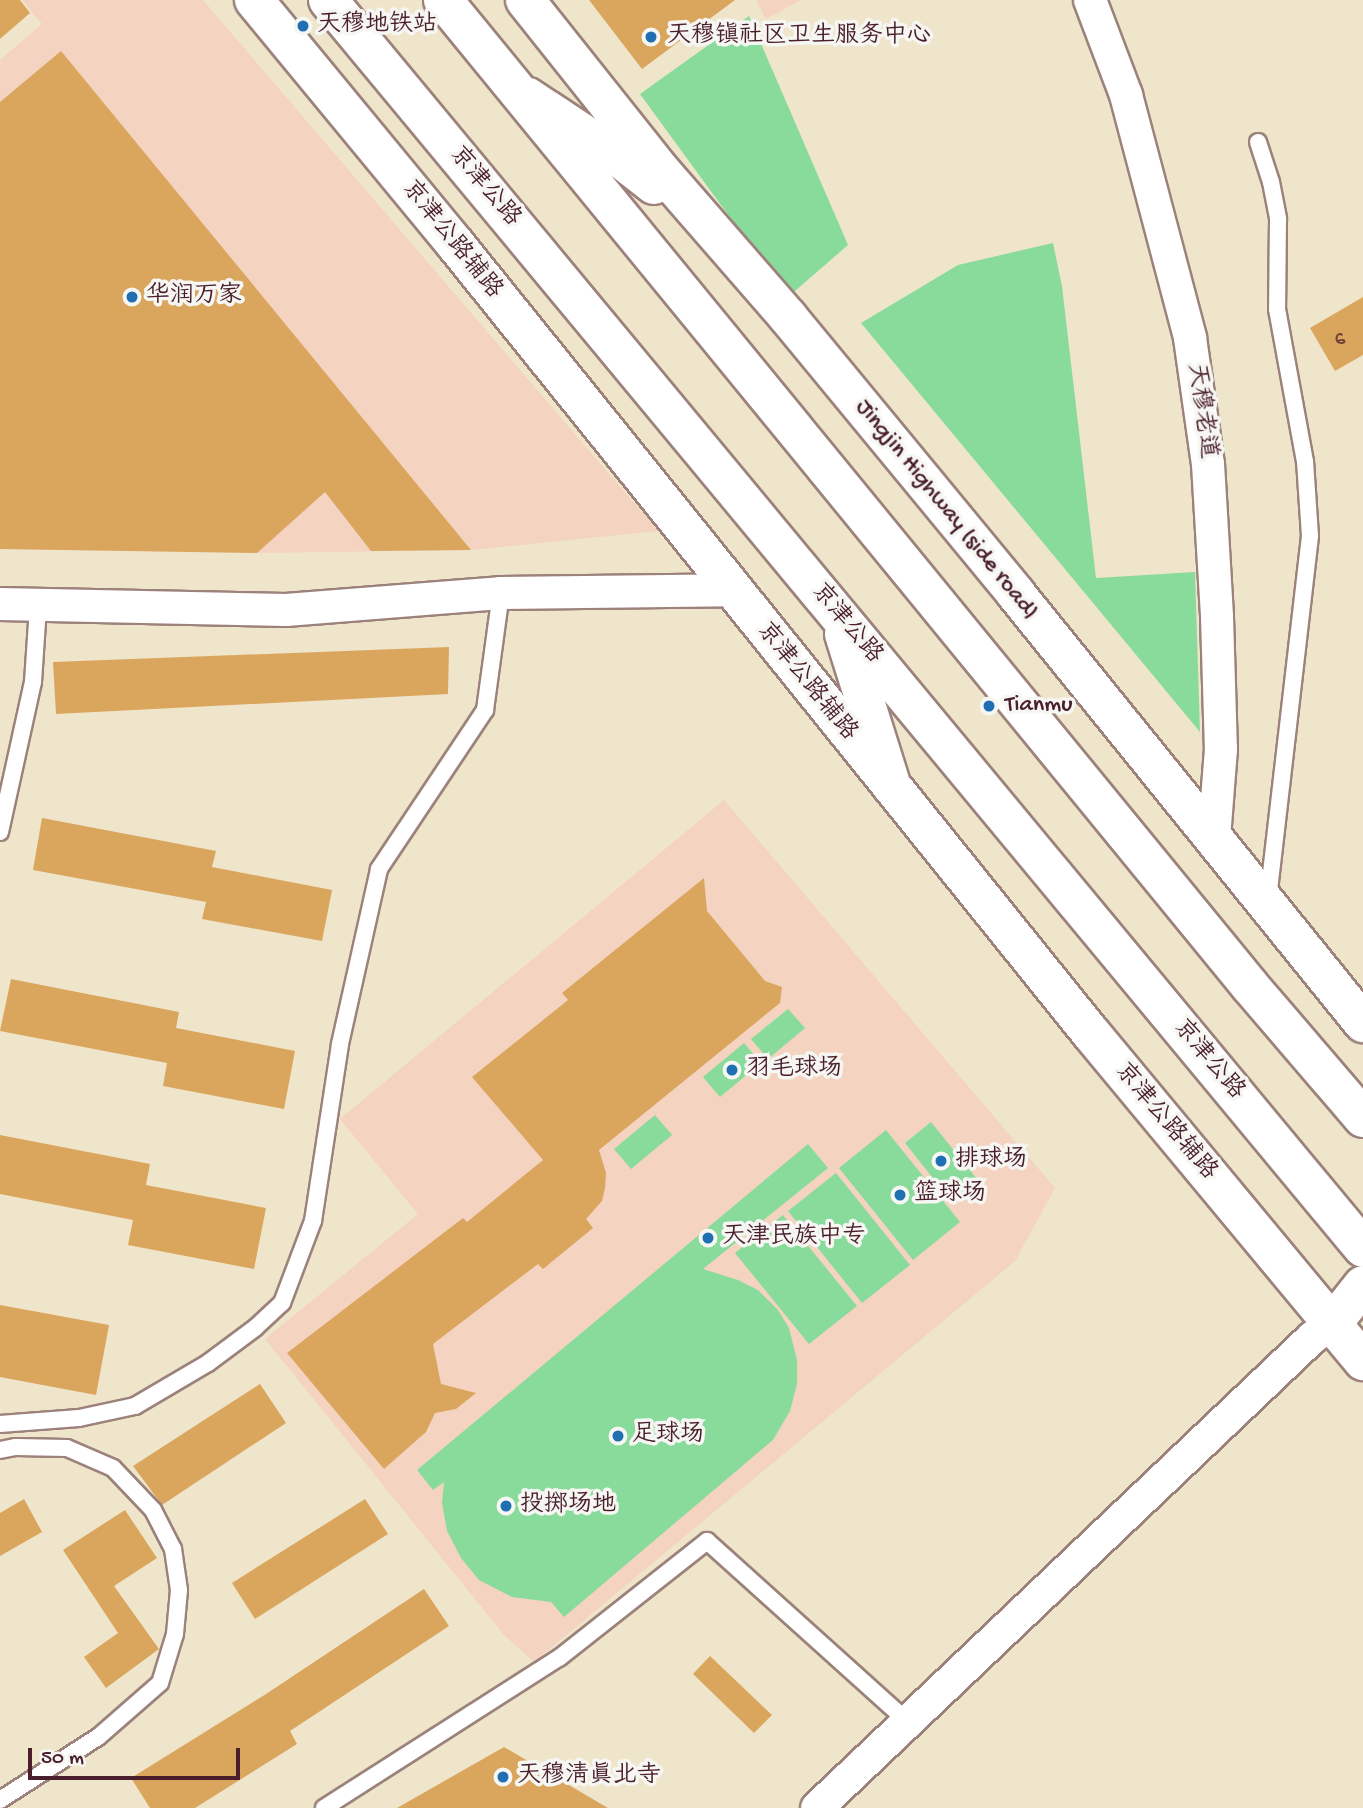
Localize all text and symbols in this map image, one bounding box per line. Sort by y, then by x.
place label: 天穆地铁站 [317,12,437,40]
marker: 天穆地铁站 [295,18,311,34]
place label: 天穆镇社区卫生服务中心 [667,23,931,51]
marker: 天穆镇社区卫生服务中心 [641,27,661,47]
street label: 京津公路 [442,141,526,233]
street label: 京津公路辅路 [394,175,508,305]
place label: 华润万家 [146,283,242,311]
marker: 华润万家 [124,289,140,305]
house number: 6 [1335,328,1345,354]
street label: 天穆老道 [1180,361,1222,461]
street label: Jingjin Highway (side road) [848,394,1044,626]
street label: 京津公路 [804,578,888,670]
street label: 京津公路辅路 [749,617,863,747]
place label: Tianmu [1005,692,1072,720]
marker: Tianmu [979,696,999,716]
street label: 京津公路 [1166,1014,1250,1106]
place label: 羽毛球场 [746,1056,842,1084]
street label: 京津公路辅路 [1108,1058,1222,1186]
marker: 羽毛球场 [724,1062,740,1078]
place label: 排球场 [955,1147,1027,1175]
marker: 排球场 [933,1153,949,1169]
place label: 篮球场 [914,1181,986,1209]
marker: 篮球场 [892,1187,908,1203]
place label: 天津民族中专 [722,1224,866,1252]
marker: 天津民族中专 [700,1230,716,1246]
place label: 足球场 [632,1422,704,1450]
marker: 足球场 [610,1428,626,1444]
place label: 投掷场地 [520,1492,616,1520]
marker: 投掷场地 [498,1498,514,1514]
scale bar [32,1734,243,1778]
text: 50 m [41,1747,84,1772]
place label: 天穆清真北寺 [517,1763,661,1791]
marker: 天穆清真北寺 [495,1769,511,1785]

